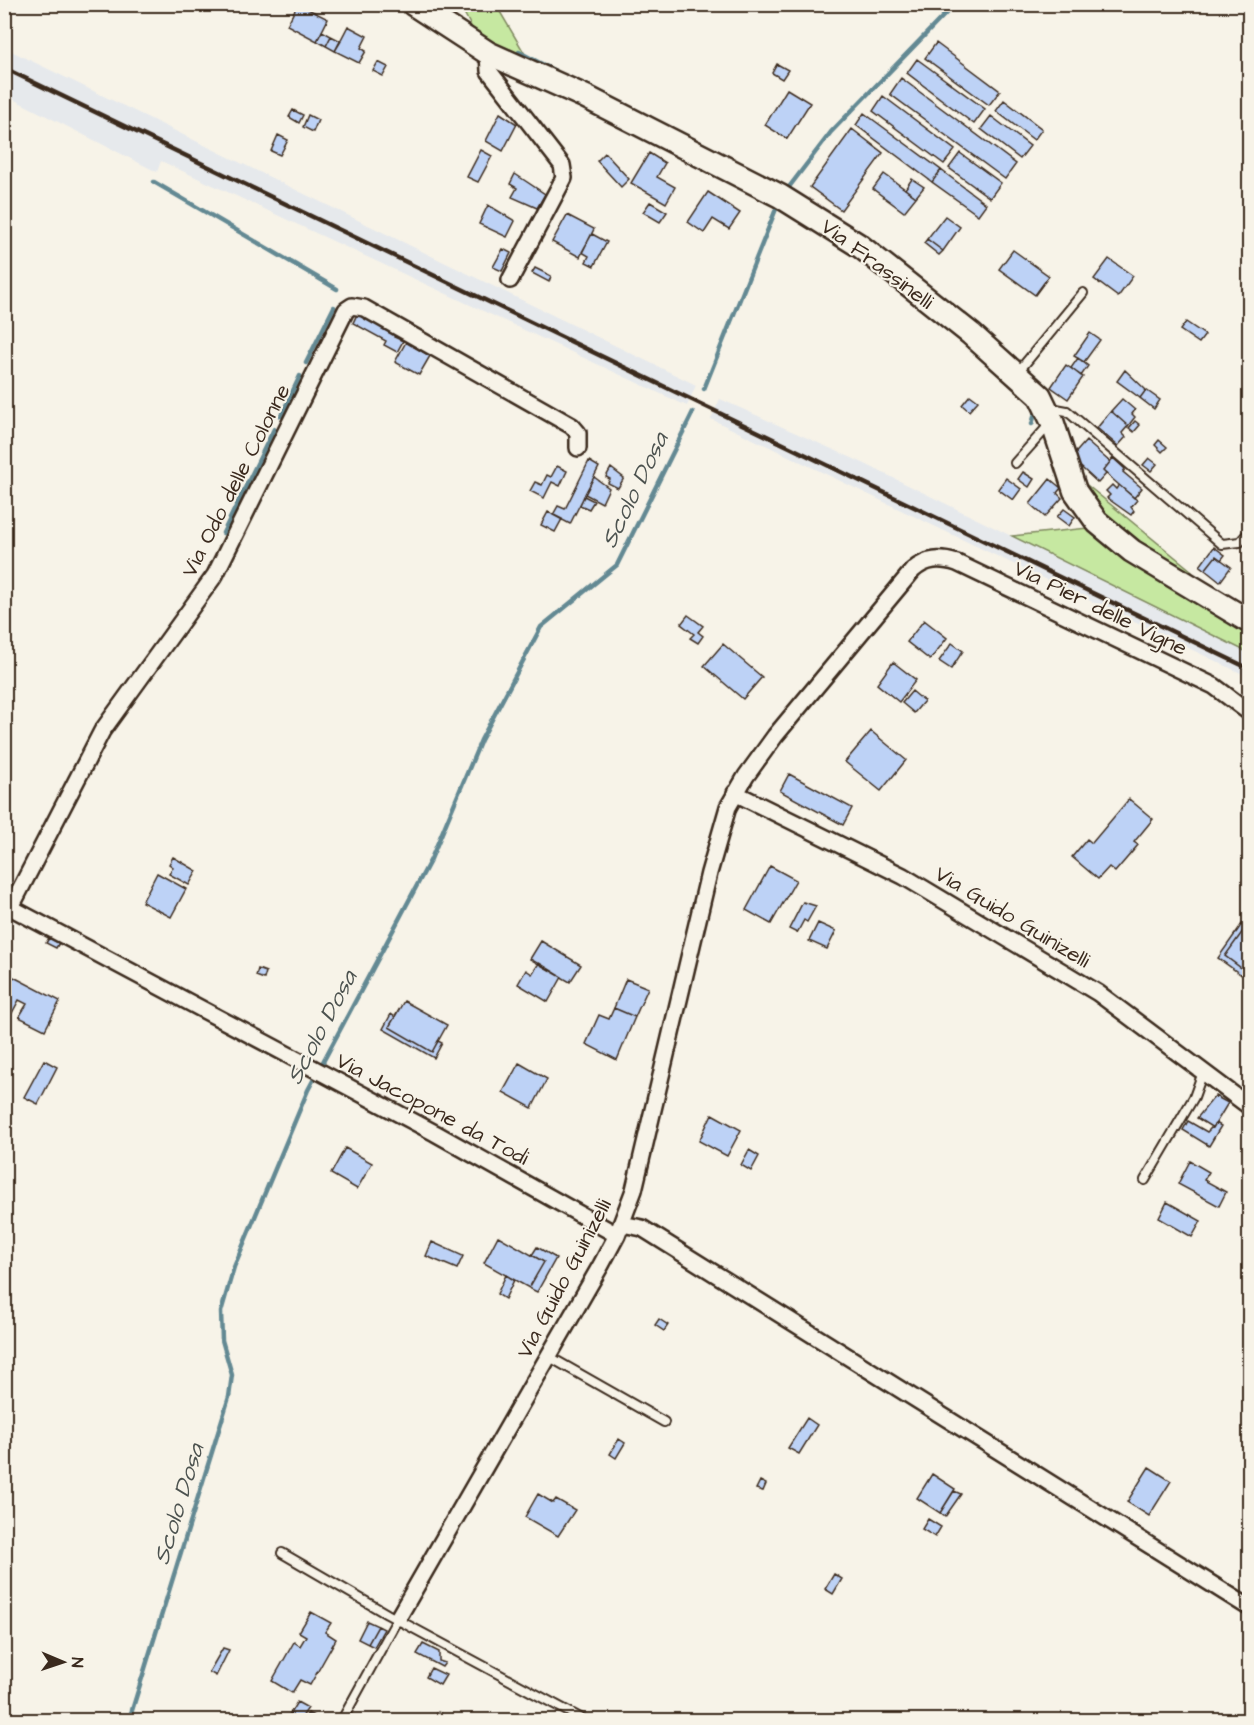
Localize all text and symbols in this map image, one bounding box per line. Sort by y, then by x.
street label: Via Frassinelli [814,211,940,317]
street label: Via Odo delle Colonne [174,379,299,583]
water label: Scolo Dosa [592,426,678,554]
street label: Via Pier delle Vigne [1008,553,1192,665]
street label: Via Guido Guinizelli [929,859,1096,976]
water label: Scolo Dosa [278,963,367,1090]
street label: Via Jacopone da Todi [330,1045,534,1173]
street label: Via Guido Guinizelli [509,1194,619,1364]
water label: Scolo Dosa [145,1438,214,1569]
north arrow [33,1632,93,1692]
text: N [66,1657,88,1668]

